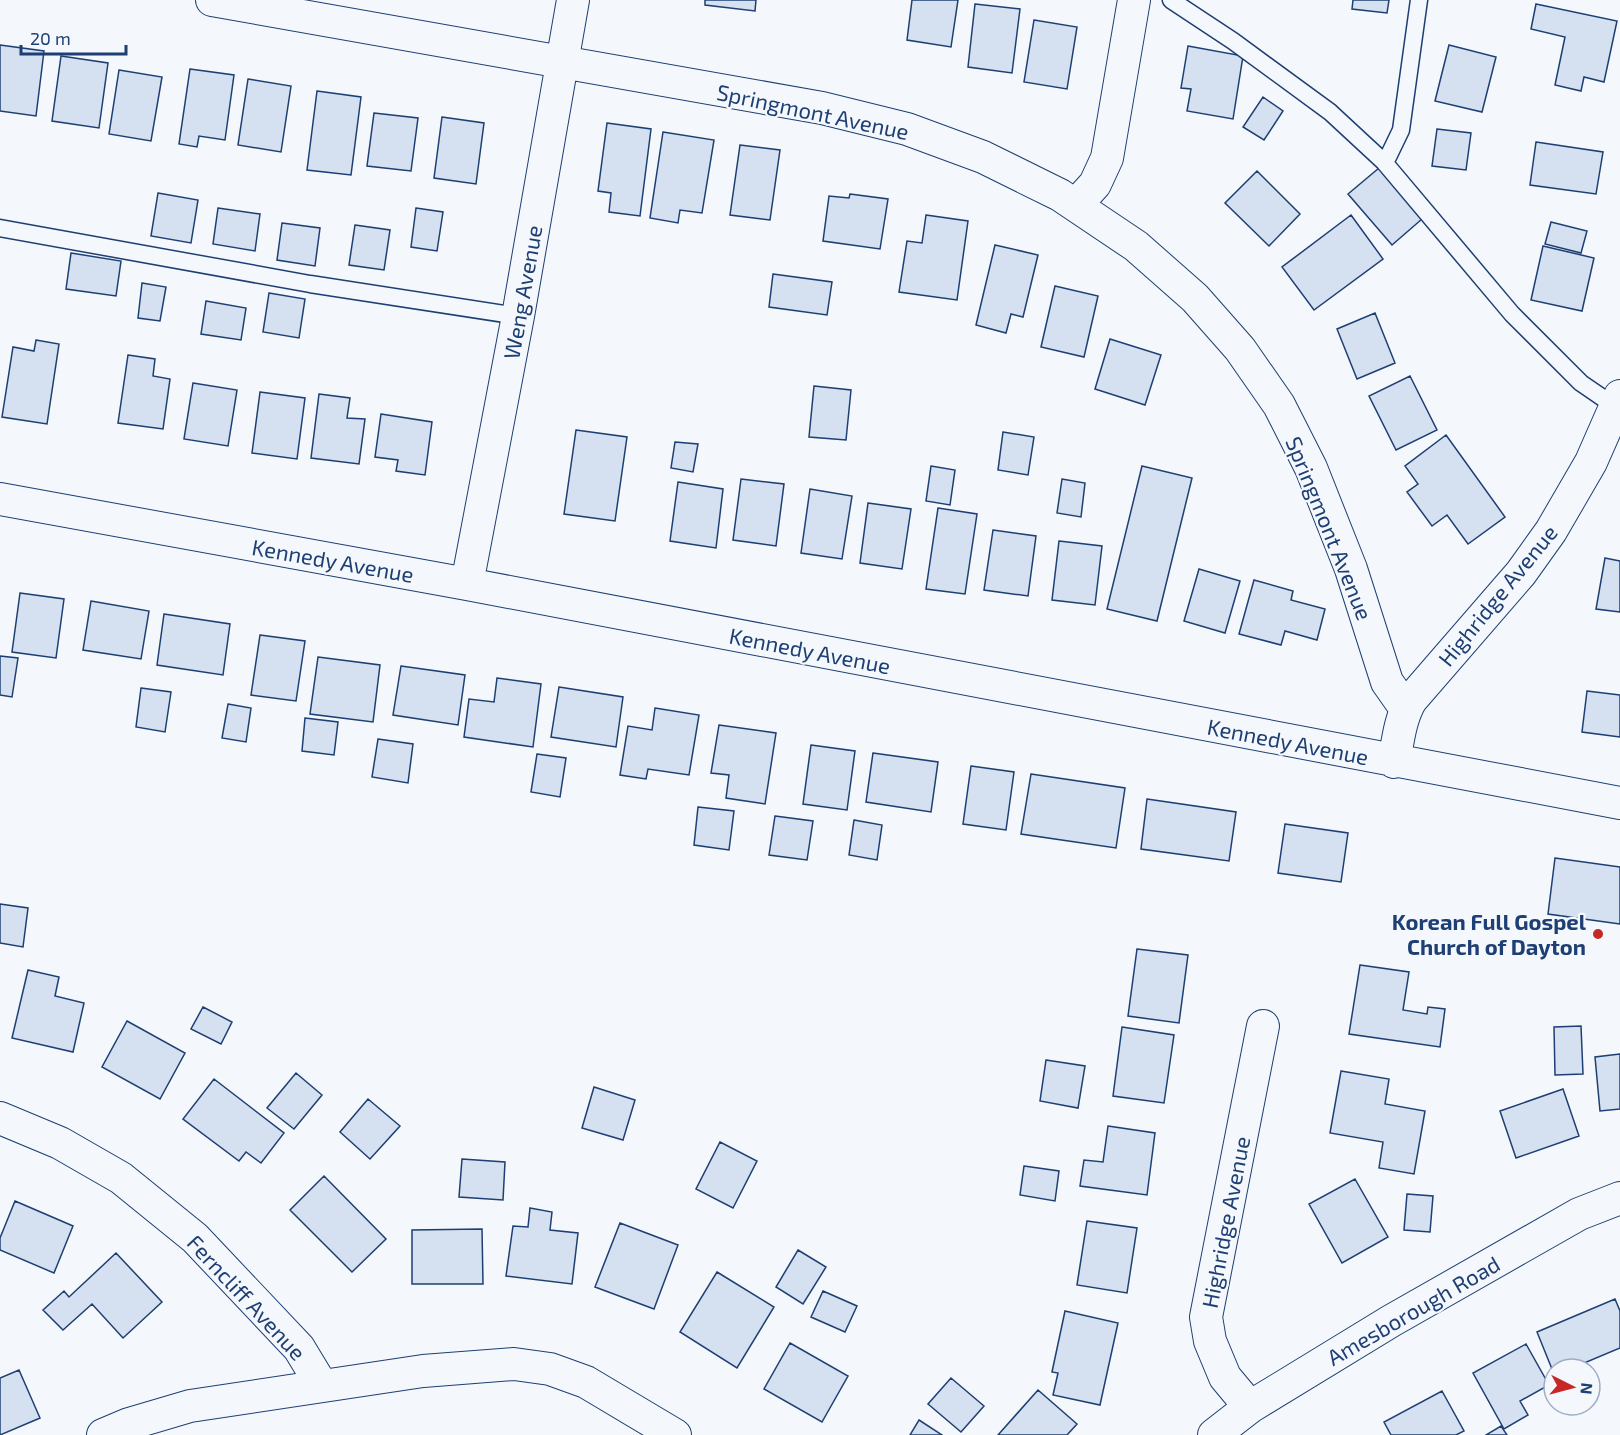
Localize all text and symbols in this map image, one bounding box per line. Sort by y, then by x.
scale bar [21,18,126,56]
text: 20 m [30,27,71,49]
street label: Springmont Avenue [715,78,911,144]
street label: Weng Avenue [497,223,547,361]
street label: Springmont Avenue [1281,433,1379,623]
street label: Highridge Avenue [1432,519,1562,671]
street label: Kennedy Avenue [250,533,416,587]
street label: Kennedy Avenue [727,622,893,678]
street label: Kennedy Avenue [1205,713,1371,769]
place label: Korean Full Gospel Church of Dayton [1392,908,1587,960]
marker: Korean Full Gospel Church of Dayton [1591,927,1605,941]
street label: Highridge Avenue [1196,1134,1254,1310]
street label: Ferncliff Avenue [182,1229,312,1365]
street label: Amesborough Road [1322,1250,1504,1370]
north arrow [1542,1357,1602,1417]
text: N [1577,1382,1597,1395]

